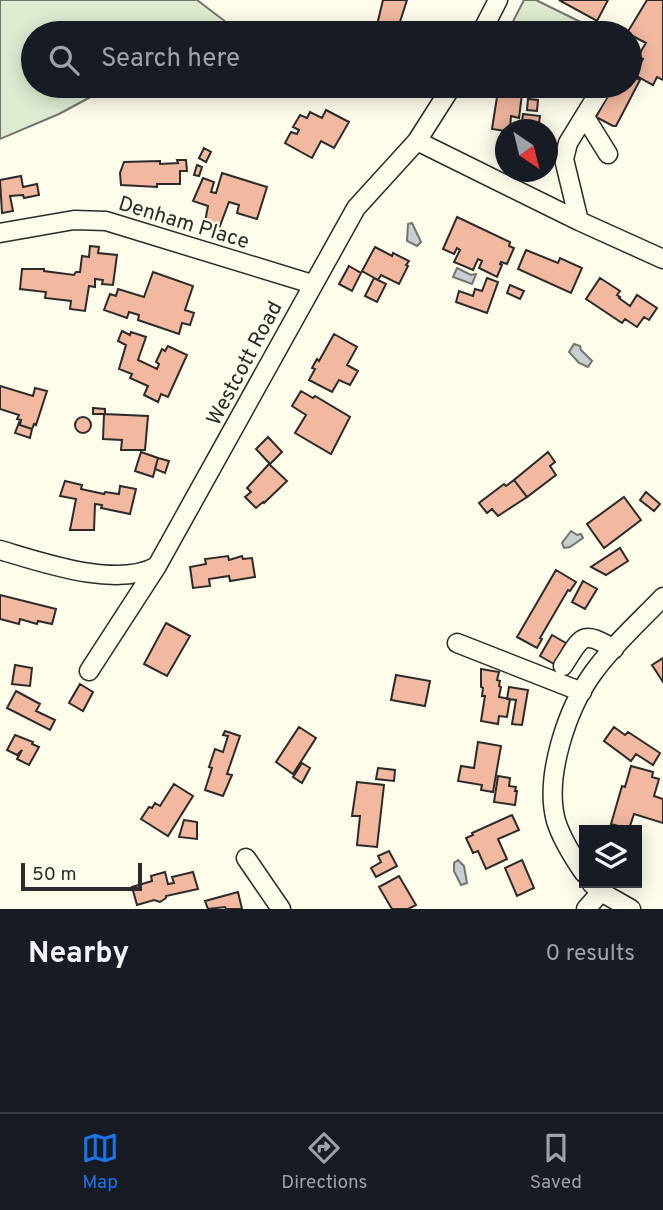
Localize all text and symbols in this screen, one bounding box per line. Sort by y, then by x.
search box [21,21,642,98]
icon: search [45,41,83,79]
text: Search here [101,43,240,76]
north arrow [495,119,558,182]
street label: Denham Place [115,191,252,256]
street label: Westcott Road [201,297,289,431]
map controls [579,825,642,888]
button: layers [579,825,642,888]
scale bar [21,860,142,892]
text: 50 m [32,863,77,887]
text: Nearby [28,936,129,973]
text: 0 results [546,940,635,969]
tab: Map [81,1129,119,1195]
tab: Directions [281,1129,368,1195]
tab: Saved [530,1129,582,1195]

